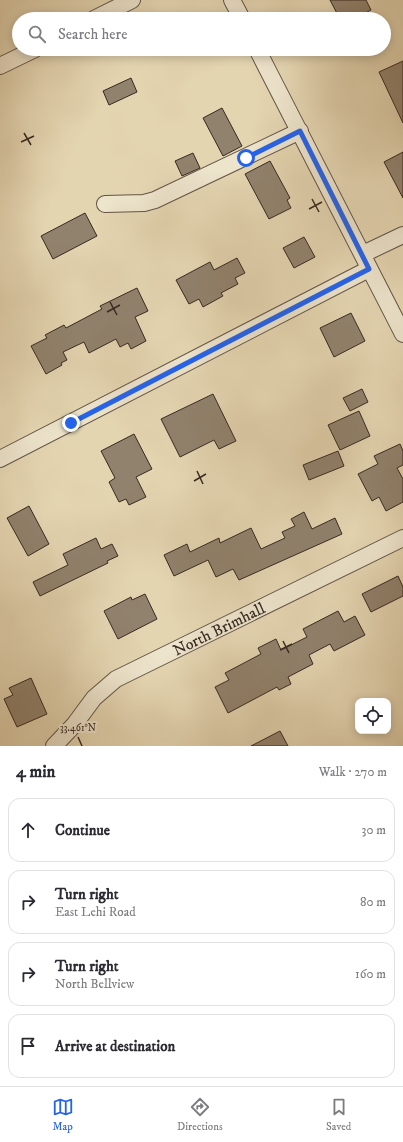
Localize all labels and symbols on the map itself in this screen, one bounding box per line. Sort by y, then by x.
route start [237,149,255,167]
route end [62,414,80,432]
street label: North Brimhall [170,598,269,661]
text: 33.461°N [60,722,96,734]

